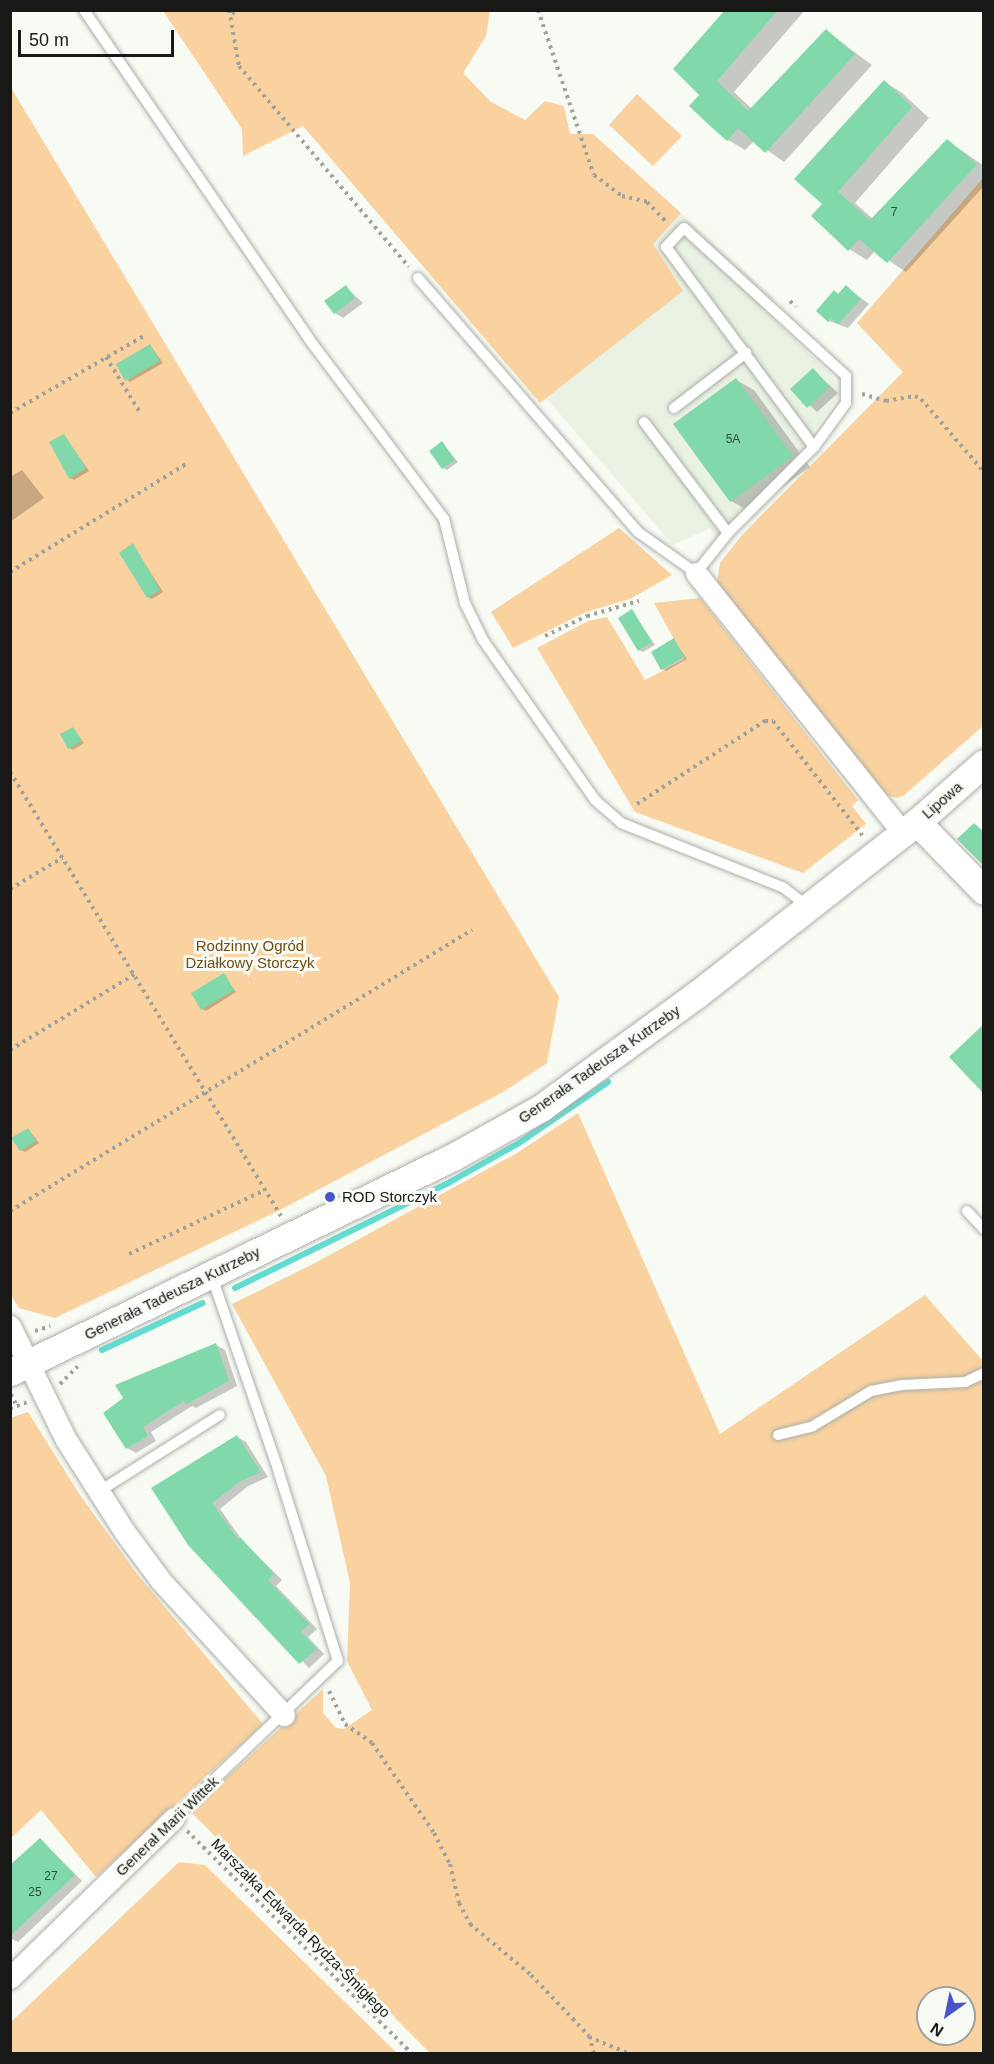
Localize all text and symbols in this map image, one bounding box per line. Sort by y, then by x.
scale bar [21,18,177,56]
text: 50 m [29,30,69,50]
house number: 7 [891,206,897,220]
house number: 5A [726,433,740,447]
street label: Lipowa [918,778,966,822]
park label: Rodzinny Ogród Działkowy Storczyk [185,936,315,971]
street label: Generała Tadeusza Kutrzeby [515,1001,683,1127]
place label: ROD Storczyk [342,1188,437,1206]
marker: ROD Storczyk [323,1190,337,1204]
street label: Generała Tadeusza Kutrzeby [81,1243,263,1343]
street label: Generał Marii Wittek [112,1772,222,1880]
street label: Marszałka Edwarda Rydza-Śmigłego [208,1835,394,2021]
house number: 27 [44,1870,58,1884]
house number: 25 [28,1886,42,1900]
north arrow [916,1986,976,2046]
text: N [928,2020,946,2040]

